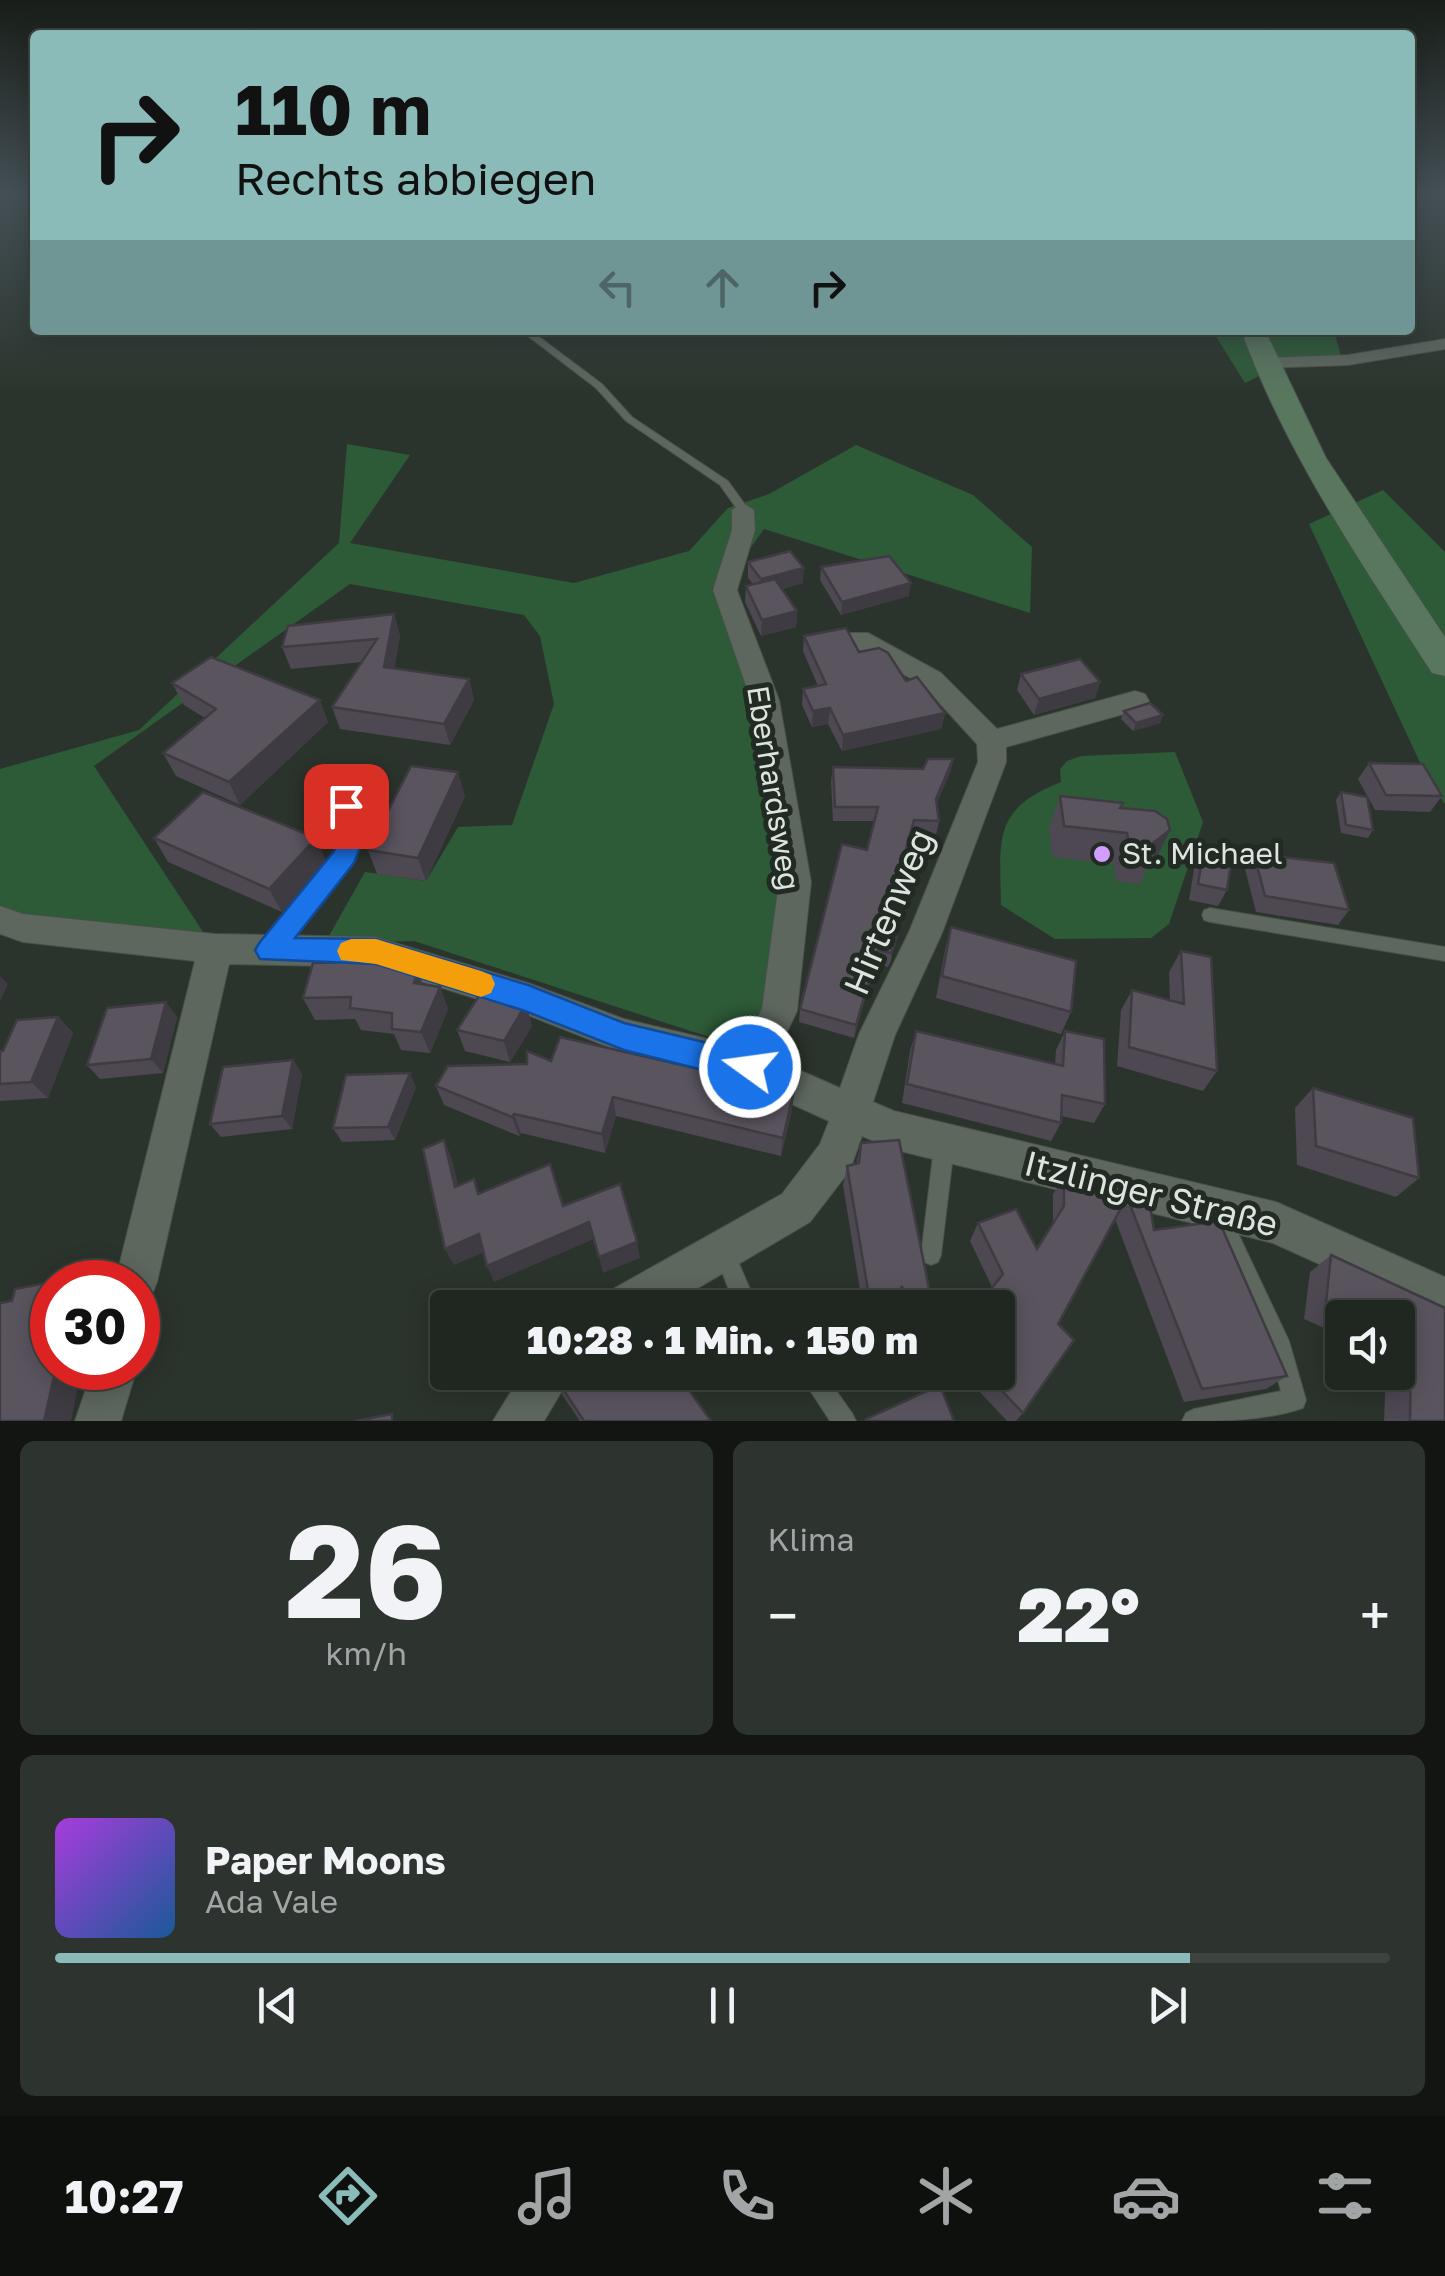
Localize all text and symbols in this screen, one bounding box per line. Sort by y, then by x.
text: 110 m [235,66,431,150]
icon: right [70,70,200,200]
text: Rechts abbiegen [235,151,597,205]
icon: left [590,260,645,315]
icon: ahead [695,260,750,315]
icon: right [800,260,855,315]
street label: Eberhardsweg [740,683,808,893]
pin [304,764,389,849]
icon: arrive [319,779,374,834]
street label: Hirtenweg [834,823,942,1001]
place label: St. Michael [1122,835,1283,871]
marker: St. Michael [1091,843,1113,865]
position arrow [698,1015,802,1119]
street label: Itzlinger Straße [1020,1141,1282,1245]
speed limit sign: 30 [30,1260,160,1390]
map controls [1325,1300,1415,1390]
button: sound [1325,1300,1415,1390]
text: 10:28 · 1 Min. · 150 m [527,1317,918,1362]
text: 26 [285,1491,447,1647]
text: Klima [768,1520,854,1558]
text: 22° [1018,1568,1140,1659]
text: − [768,1582,798,1648]
text: + [1360,1582,1390,1648]
text: km/h [326,1634,407,1672]
text: Paper Moons [205,1837,446,1882]
text: Ada Vale [205,1882,338,1920]
icon: previous [250,1978,305,2033]
icon: pause [695,1978,750,2033]
icon: next [1140,1978,1195,2033]
icon: directions [313,2161,383,2231]
icon: music [512,2161,582,2231]
icon: phone [712,2161,782,2231]
icon: climate [911,2161,981,2231]
icon: car [1111,2161,1181,2231]
icon: filters [1310,2161,1380,2231]
text: 10:27 [65,2169,184,2223]

